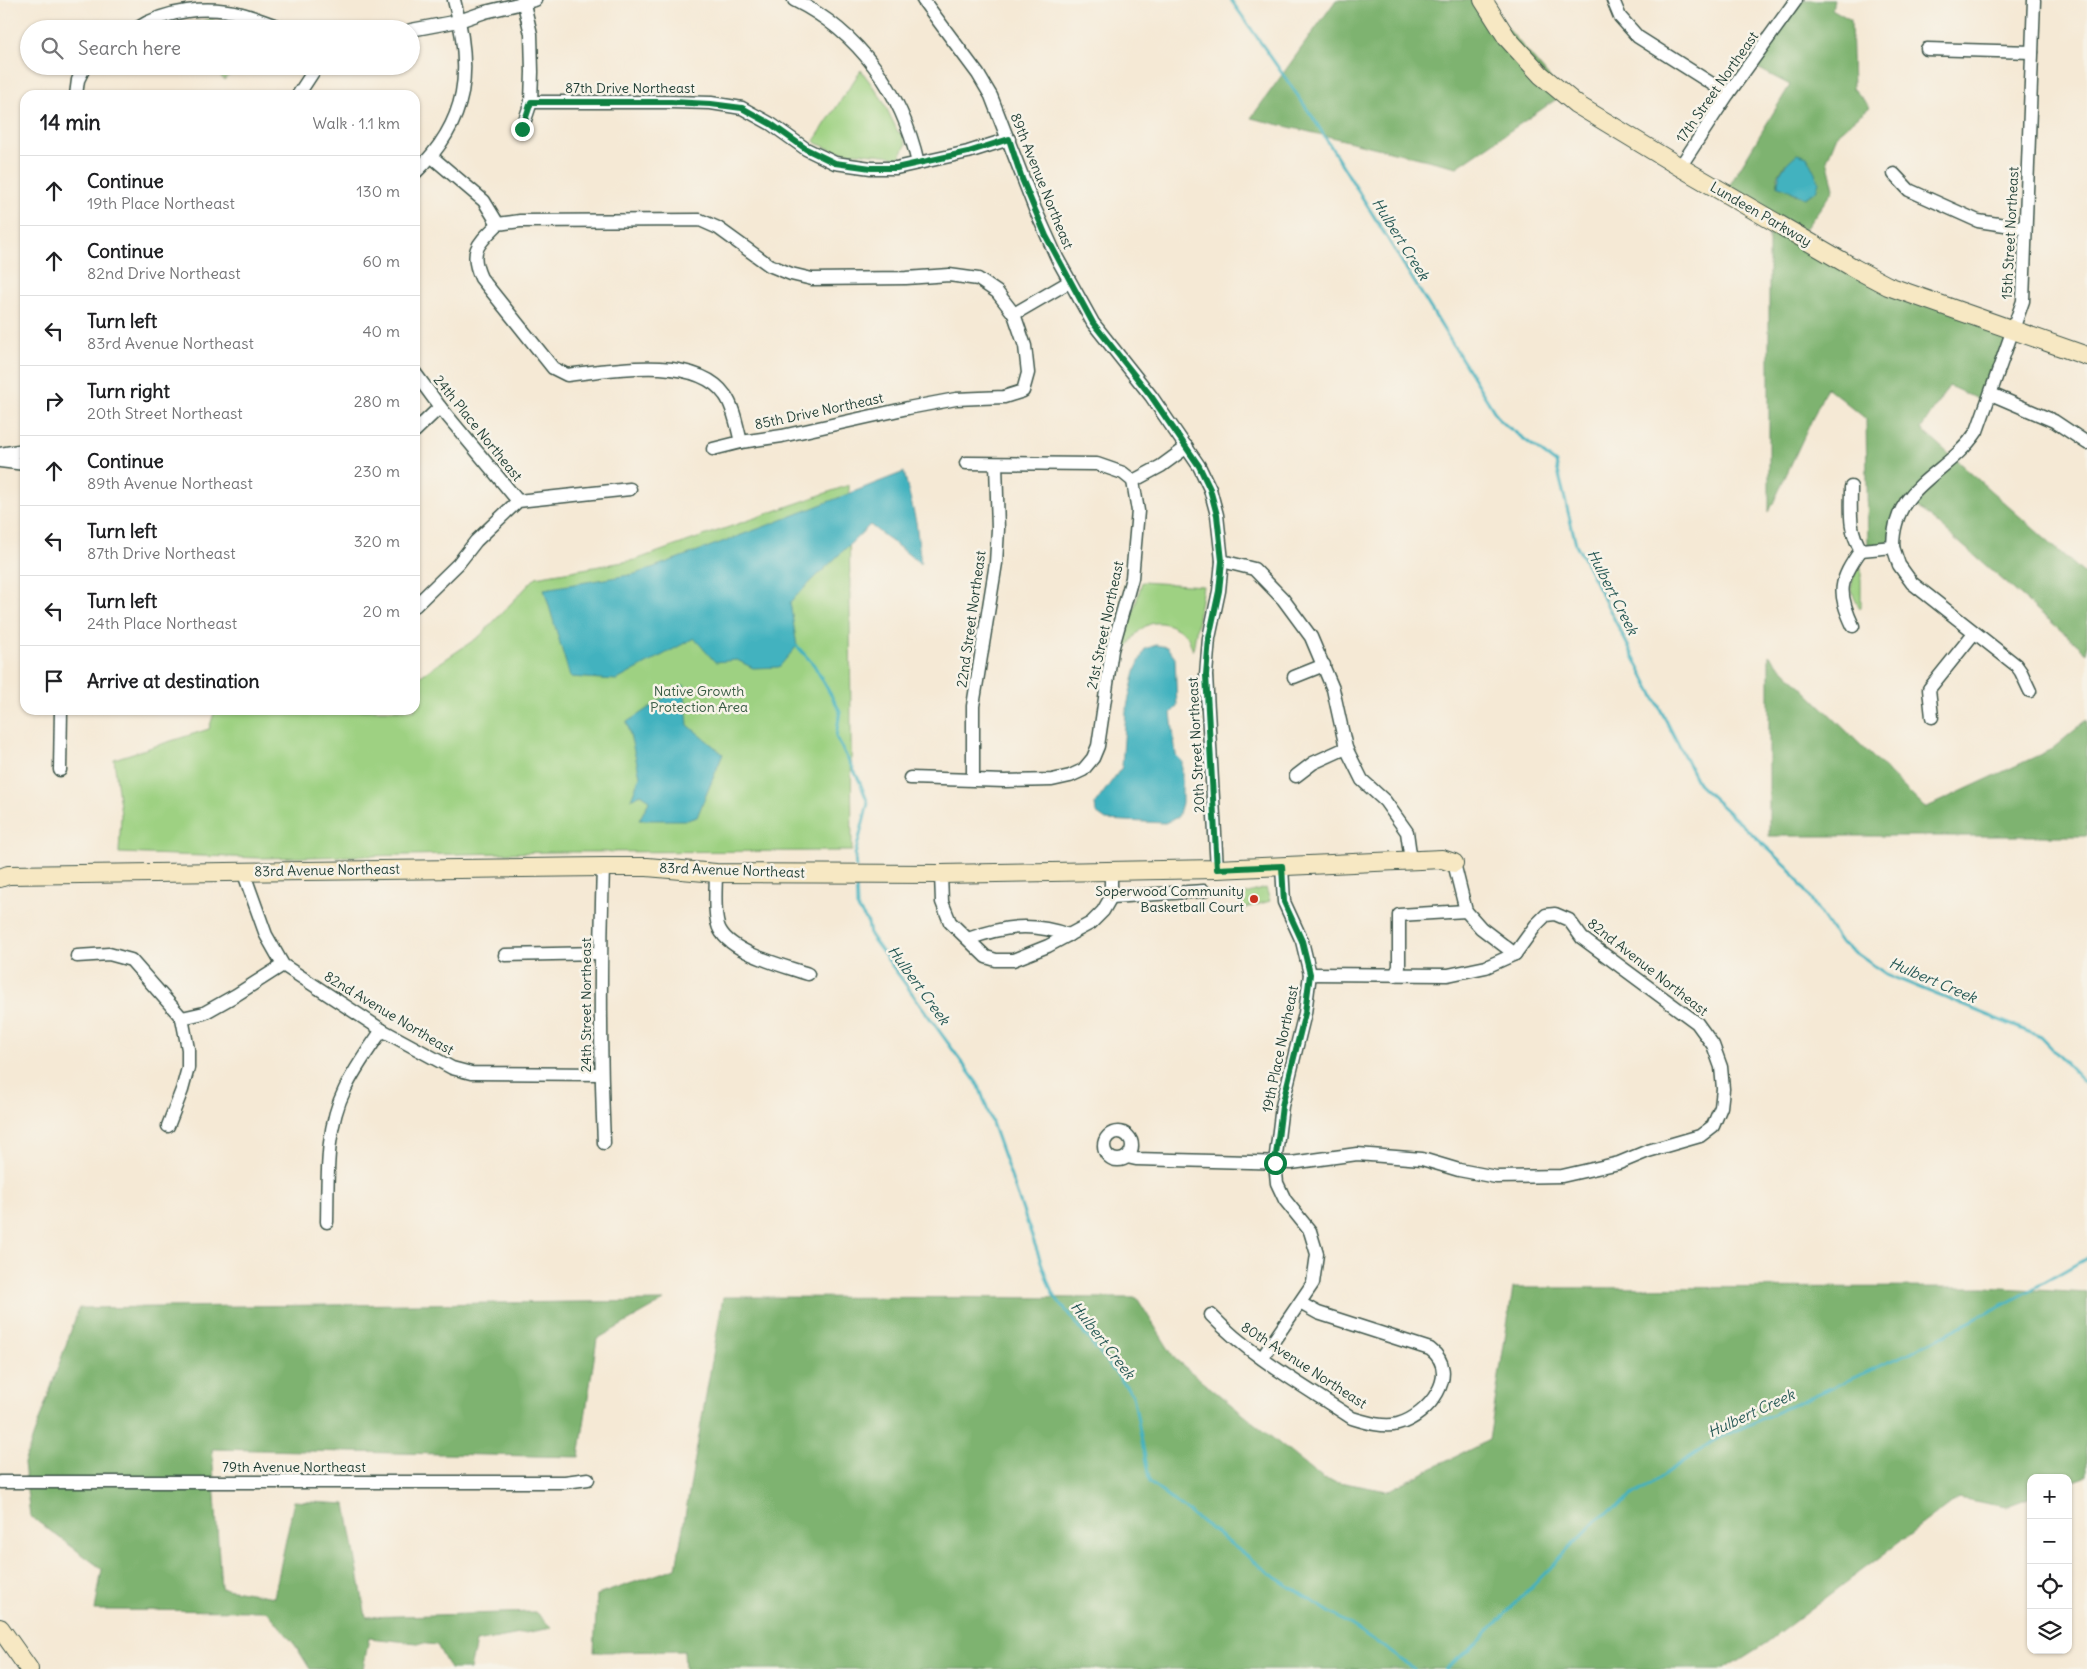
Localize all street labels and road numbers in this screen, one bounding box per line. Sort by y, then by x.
street label: 17th Street Northeast [1672,28,1762,146]
street label: 87th Drive Northeast [565,79,695,97]
street label: 89th Avenue Northeast [1006,110,1078,252]
street label: 15th Street Northeast [1998,166,2022,300]
street label: Lundeen Parkway [1707,178,1815,250]
street label: 24th Place Northeast [430,371,527,485]
street label: 85th Drive Northeast [753,388,885,433]
street label: 22nd Street Northeast [952,549,990,689]
street label: 21st Street Northeast [1083,559,1127,691]
street label: 20th Street Northeast [1183,676,1209,814]
street label: 83rd Avenue Northeast [659,858,806,882]
street label: 83rd Avenue Northeast [254,860,400,880]
street label: 82nd Avenue Northeast [1584,914,1712,1020]
street label: 24th Street Northeast [577,937,595,1072]
street label: 82nd Avenue Northeast [321,967,457,1059]
street label: 19th Place Northeast [1258,984,1302,1114]
street label: 80th Avenue Northeast [1238,1318,1370,1413]
street label: 79th Avenue Northeast [222,1458,366,1476]

